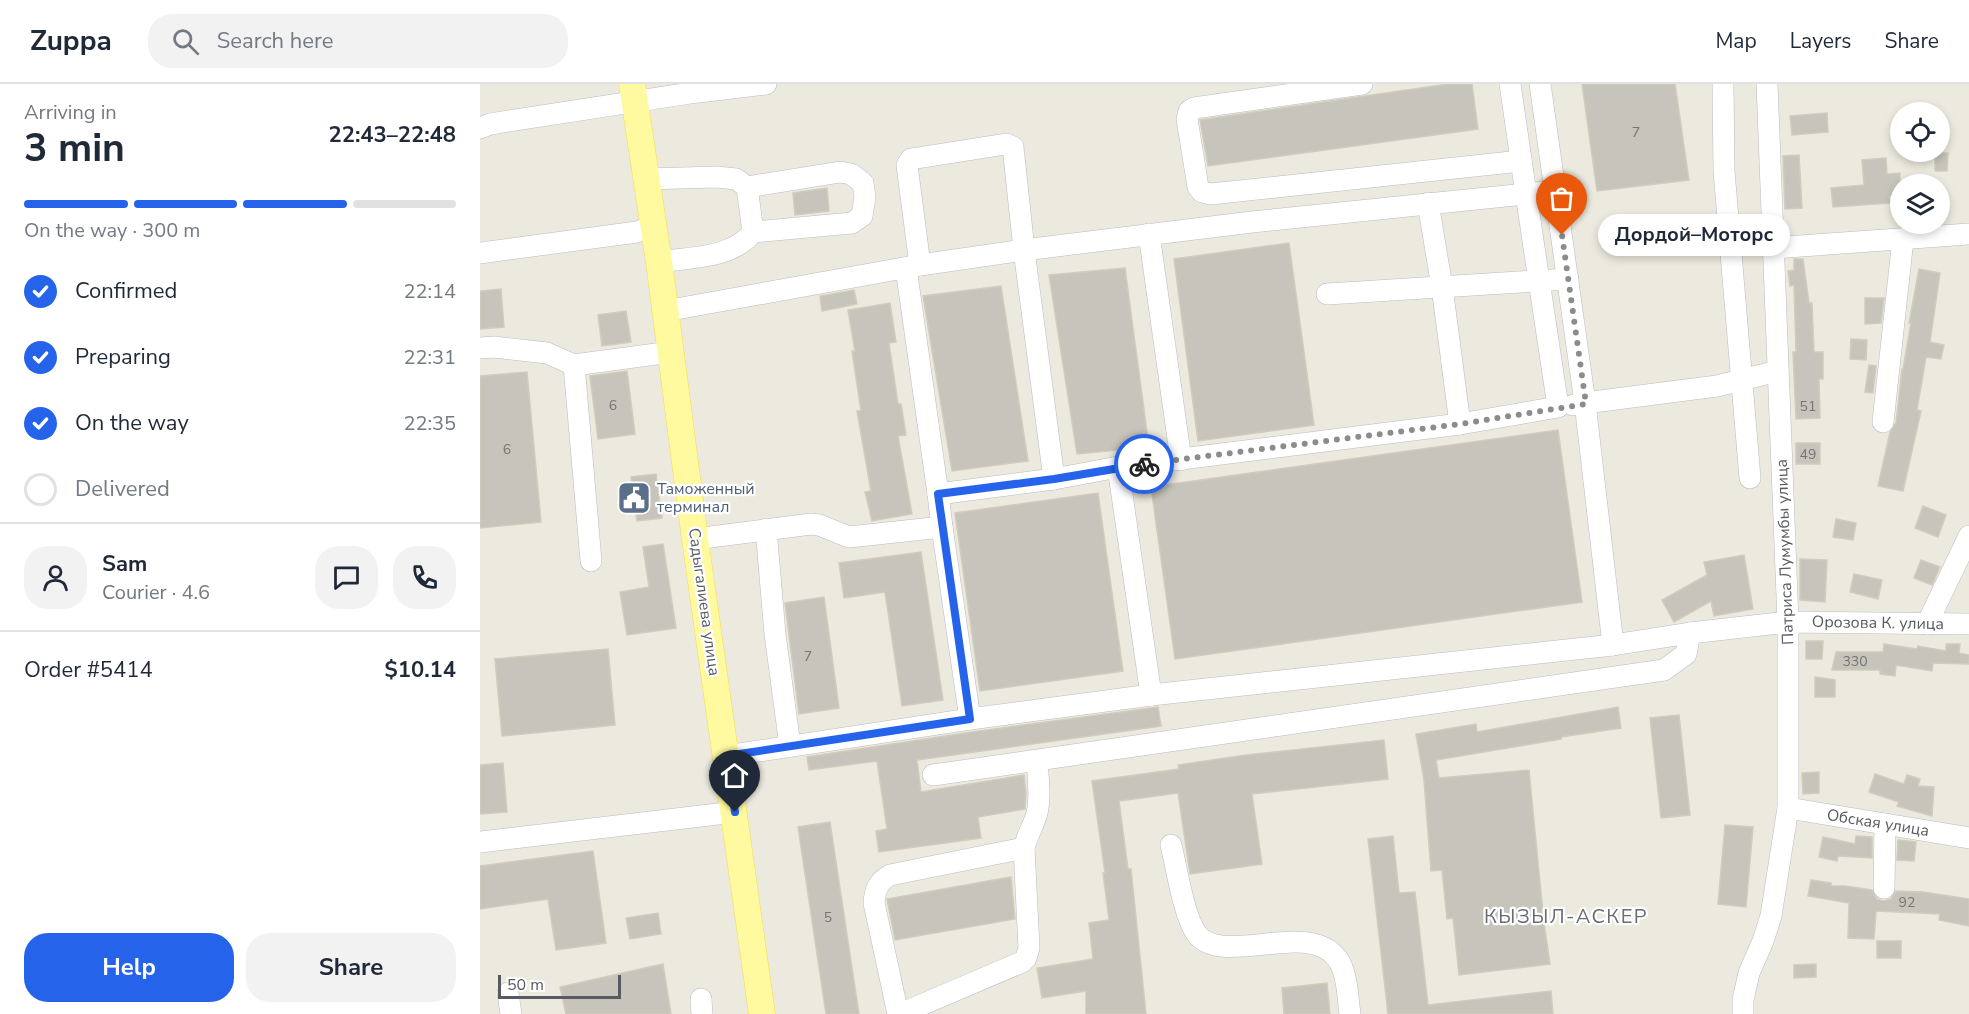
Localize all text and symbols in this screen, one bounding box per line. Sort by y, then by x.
search box [148,14,568,68]
text: Zuppa [30,22,112,60]
icon: search [169,25,202,58]
text: Search here [217,26,333,56]
text: Map [1715,27,1757,55]
text: Layers [1790,27,1851,55]
text: Share [1884,27,1939,55]
text: Arriving in [24,99,117,126]
map controls [1890,102,1950,234]
button: locate [1890,102,1950,162]
text: 22:43–22:48 [328,120,456,150]
text: 3 min [24,122,125,175]
house number: 7 [1632,123,1640,142]
pin [1536,173,1587,235]
button: layers [1890,174,1950,234]
icon: bag [1545,182,1578,215]
callout: Дордой–Моторс [1598,214,1790,256]
text: On the way · 300 m [24,217,200,244]
text: Дордой–Моторс [1615,221,1773,248]
icon: check [24,275,57,308]
text: Confirmed [75,276,177,306]
text: 22:14 [403,278,456,305]
icon: check [24,341,57,374]
text: Preparing [75,342,171,372]
text: 22:31 [403,344,456,371]
house number: 6 [609,396,617,415]
house number: 51 [1800,397,1816,416]
icon: check [24,407,57,440]
text: On the way [75,408,189,438]
text: 22:35 [403,410,456,437]
courier [1114,434,1174,494]
house number: 6 [503,440,511,459]
house number: 49 [1800,445,1816,464]
icon: bike [1128,448,1161,481]
street label: Патриса Лумумбы улица [1771,459,1799,645]
text: Delivered [75,474,170,504]
place label: Таможенный терминал [657,478,755,518]
public building icon: Таможенный терминал [616,480,652,516]
street label: Садыгалиева улица [683,527,725,677]
button: person [24,546,87,609]
button: chat [315,546,378,609]
button: phone [393,546,456,609]
text: Sam [102,549,147,579]
text: Courier · 4.6 [102,579,210,606]
street label: Орозова К. улица [1812,611,1944,635]
house number: 7 [804,647,812,666]
house number: 330 [1842,652,1868,671]
text: Order #5414 [24,655,153,685]
text: $10.14 [385,655,456,685]
pin [709,750,760,812]
icon: home [718,759,751,792]
street label: Обская улица [1825,804,1931,842]
house number: 92 [1899,893,1915,912]
district label: КЫЗЫЛ-АСКЕР [1484,903,1648,930]
house number: 5 [824,908,832,927]
button: Help [24,933,234,1002]
button: Share [246,933,456,1002]
scale bar [498,972,621,1000]
text: 50 m [507,974,544,996]

